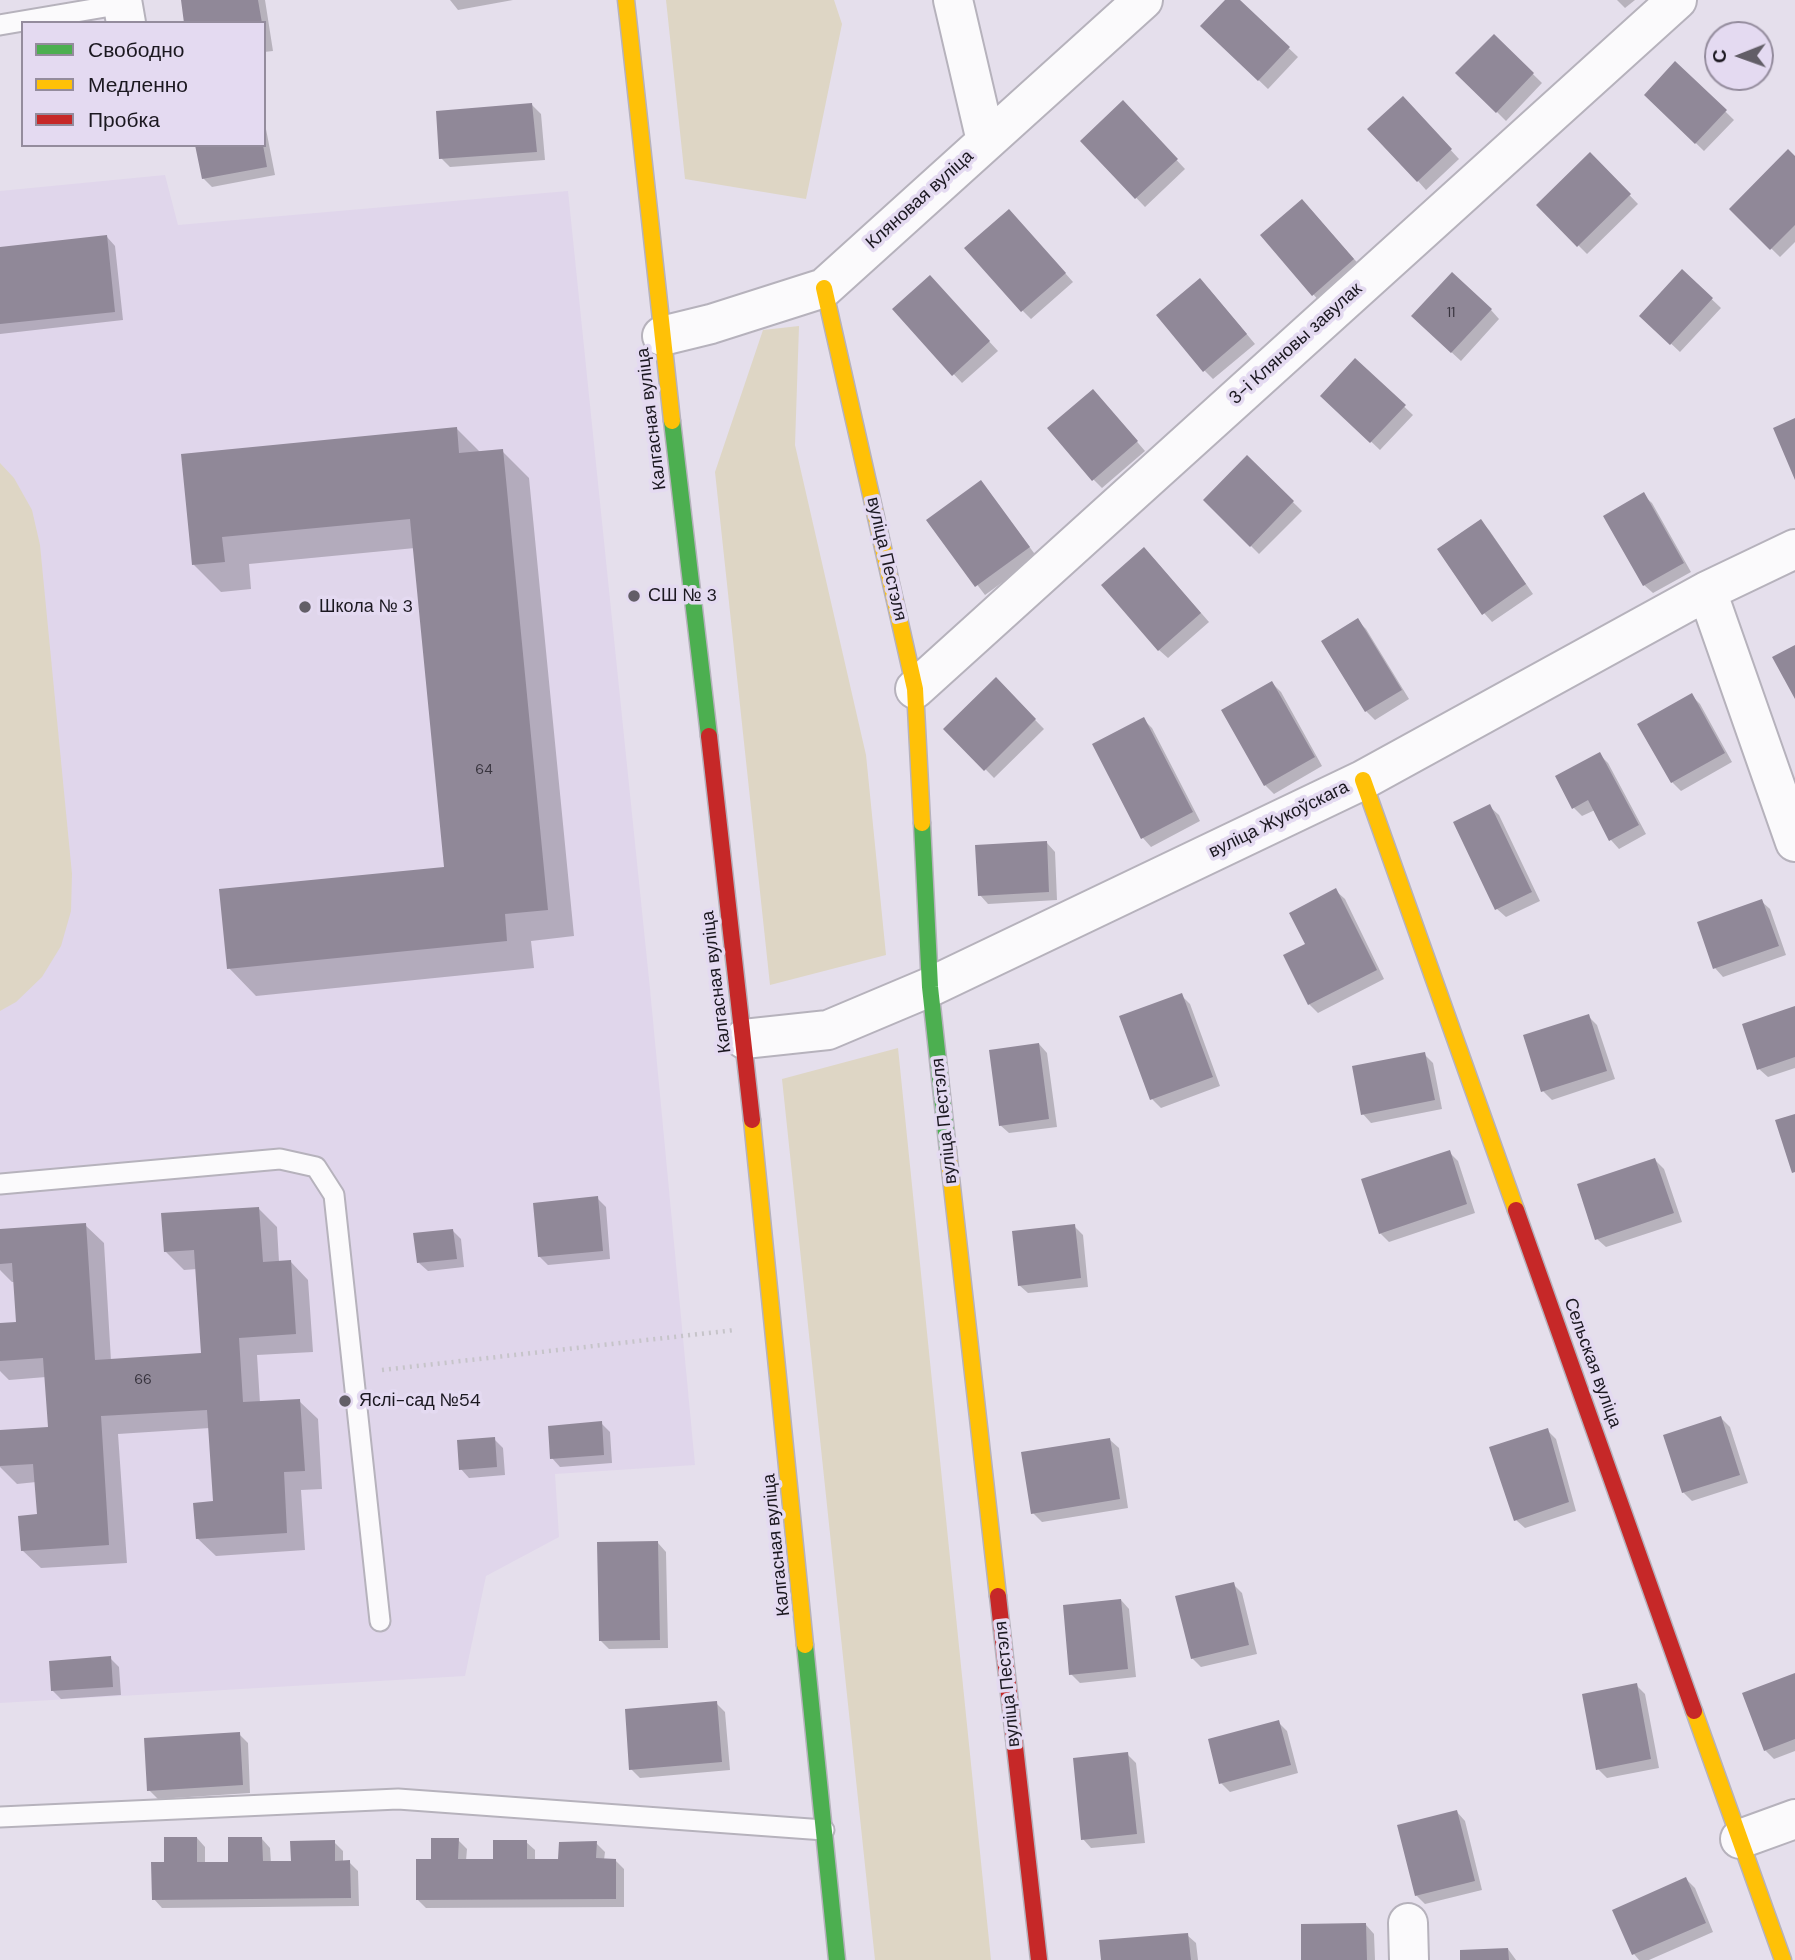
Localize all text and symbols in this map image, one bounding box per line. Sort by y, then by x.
legend [21,21,266,147]
north arrow [1704,21,1774,91]
text: Свободно [88,36,185,64]
text: С [1707,49,1732,63]
text: Медленно [88,71,188,99]
text: Пробка [88,106,160,134]
street label: Кляновая вуліца [862,146,978,254]
street label: 3-і Кляновы завулак [1225,279,1367,409]
house number: 11 [1447,305,1455,321]
street label: Калгасная вуліца [633,347,671,491]
street label: вуліца Пестэля [861,495,911,623]
place label: СШ № 3 [648,585,717,607]
marker: СШ № 3 [626,588,642,604]
place label: Школа № 3 [319,596,413,618]
marker: Школа № 3 [297,599,313,615]
house number: 64 [475,762,493,778]
street label: вуліца Жукоўскага [1205,777,1353,863]
street label: Калгасная вуліца [698,910,736,1054]
street label: вуліца Пестэля [928,1057,962,1185]
street label: Сельская вуліца [1558,1295,1626,1431]
house number: 66 [134,1372,152,1388]
place label: Яслі-сад №54 [359,1390,481,1412]
marker: Яслі-сад №54 [337,1393,353,1409]
street label: Калгасная вуліца [759,1473,795,1617]
street label: вуліца Пестэля [991,1620,1025,1748]

